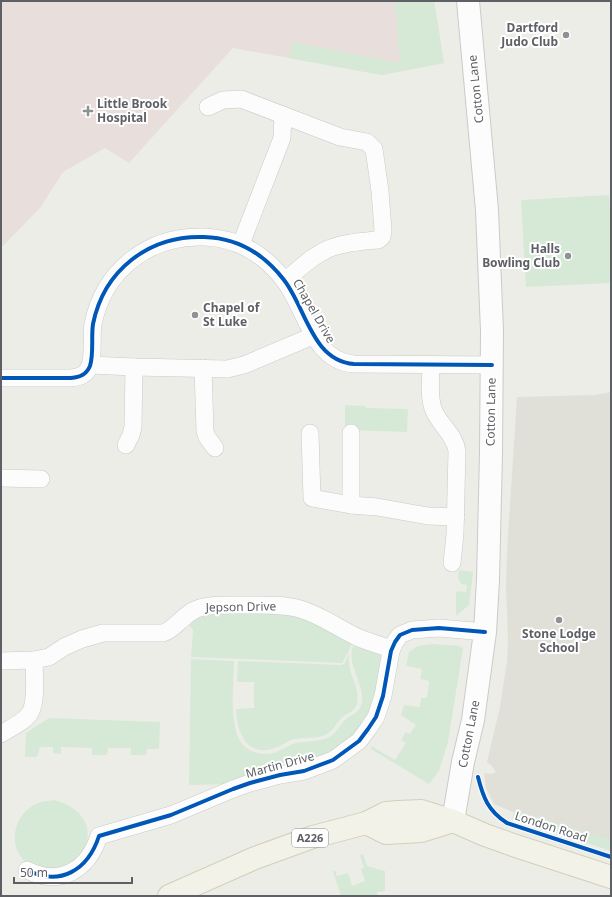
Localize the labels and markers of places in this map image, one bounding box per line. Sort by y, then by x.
place label: Dartford Judo Club [500,19,558,50]
marker: Dartford Judo Club [561,30,571,40]
place label: Little Brook Hospital [97,95,168,126]
marker: Little Brook Hospital [82,105,94,117]
place label: Halls Bowling Club [482,240,560,271]
marker: Halls Bowling Club [563,251,573,261]
place label: Chapel of St Luke [203,299,261,330]
marker: Chapel of St Luke [190,310,200,320]
marker: Stone Lodge School [554,615,564,625]
place label: Stone Lodge School [522,625,596,656]

